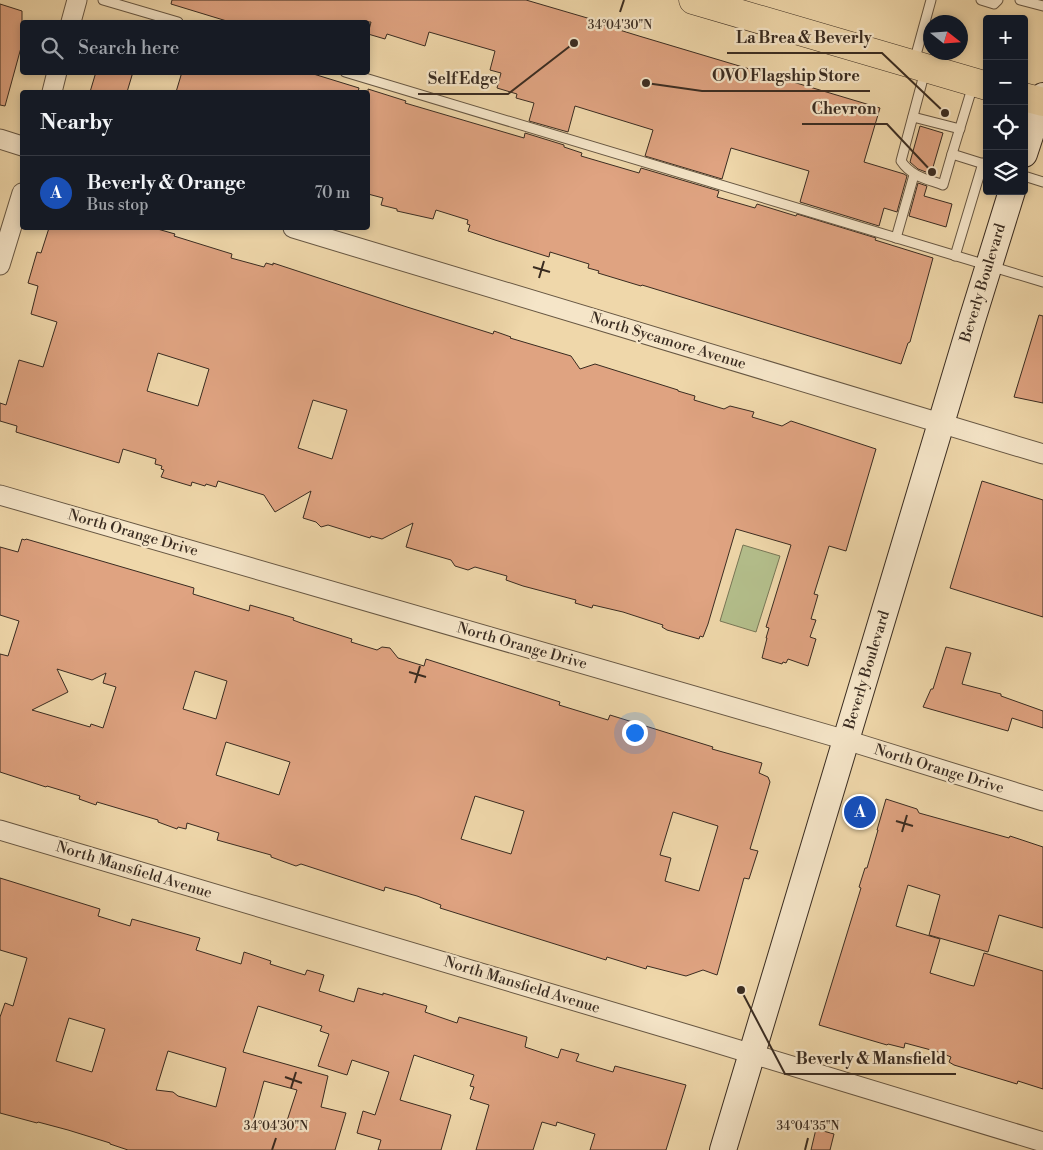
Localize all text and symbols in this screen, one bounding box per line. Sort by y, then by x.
north arrow [923,15,968,60]
map controls [983,15,1028,195]
button: + [983,15,1028,60]
text: 34°04'30"N [588,18,652,33]
search box [20,20,370,75]
callout: La Brea & Beverly [727,22,882,53]
text: La Brea & Beverly [736,28,873,48]
icon: search [38,34,66,62]
text: Search here [78,36,179,60]
callout: OVO Flagship Store [702,60,870,91]
button: − [983,60,1028,105]
callout: Self Edge [418,63,508,94]
text: OVO Flagship Store [712,66,860,86]
text: Self Edge [428,69,498,89]
callout: Chevron [802,93,887,124]
text: Chevron [812,99,877,119]
button: locate [983,105,1028,150]
text: Nearby [40,110,113,136]
button: layers [983,150,1028,195]
text: Beverly & Orange [87,171,246,195]
text: A [50,183,62,203]
text: 70 m [314,183,350,203]
text: Bus stop [87,195,149,215]
street label: Beverly Boulevard [956,221,1010,346]
street label: North Sycamore Avenue [588,308,748,374]
street label: North Orange Drive [66,505,200,561]
street label: Beverly Boulevard [840,608,894,733]
street label: North Orange Drive [455,618,589,674]
your location [622,720,648,746]
street label: North Orange Drive [872,740,1006,798]
pin: A [844,793,876,831]
street label: North Mansfield Avenue [54,837,214,903]
street label: North Mansfield Avenue [442,952,602,1018]
callout: Beverly & Mansfield [785,1043,956,1074]
text: Beverly & Mansfield [796,1049,946,1069]
text: 34°04'30"N [244,1119,308,1134]
text: 34°04'35"N [776,1119,840,1134]

